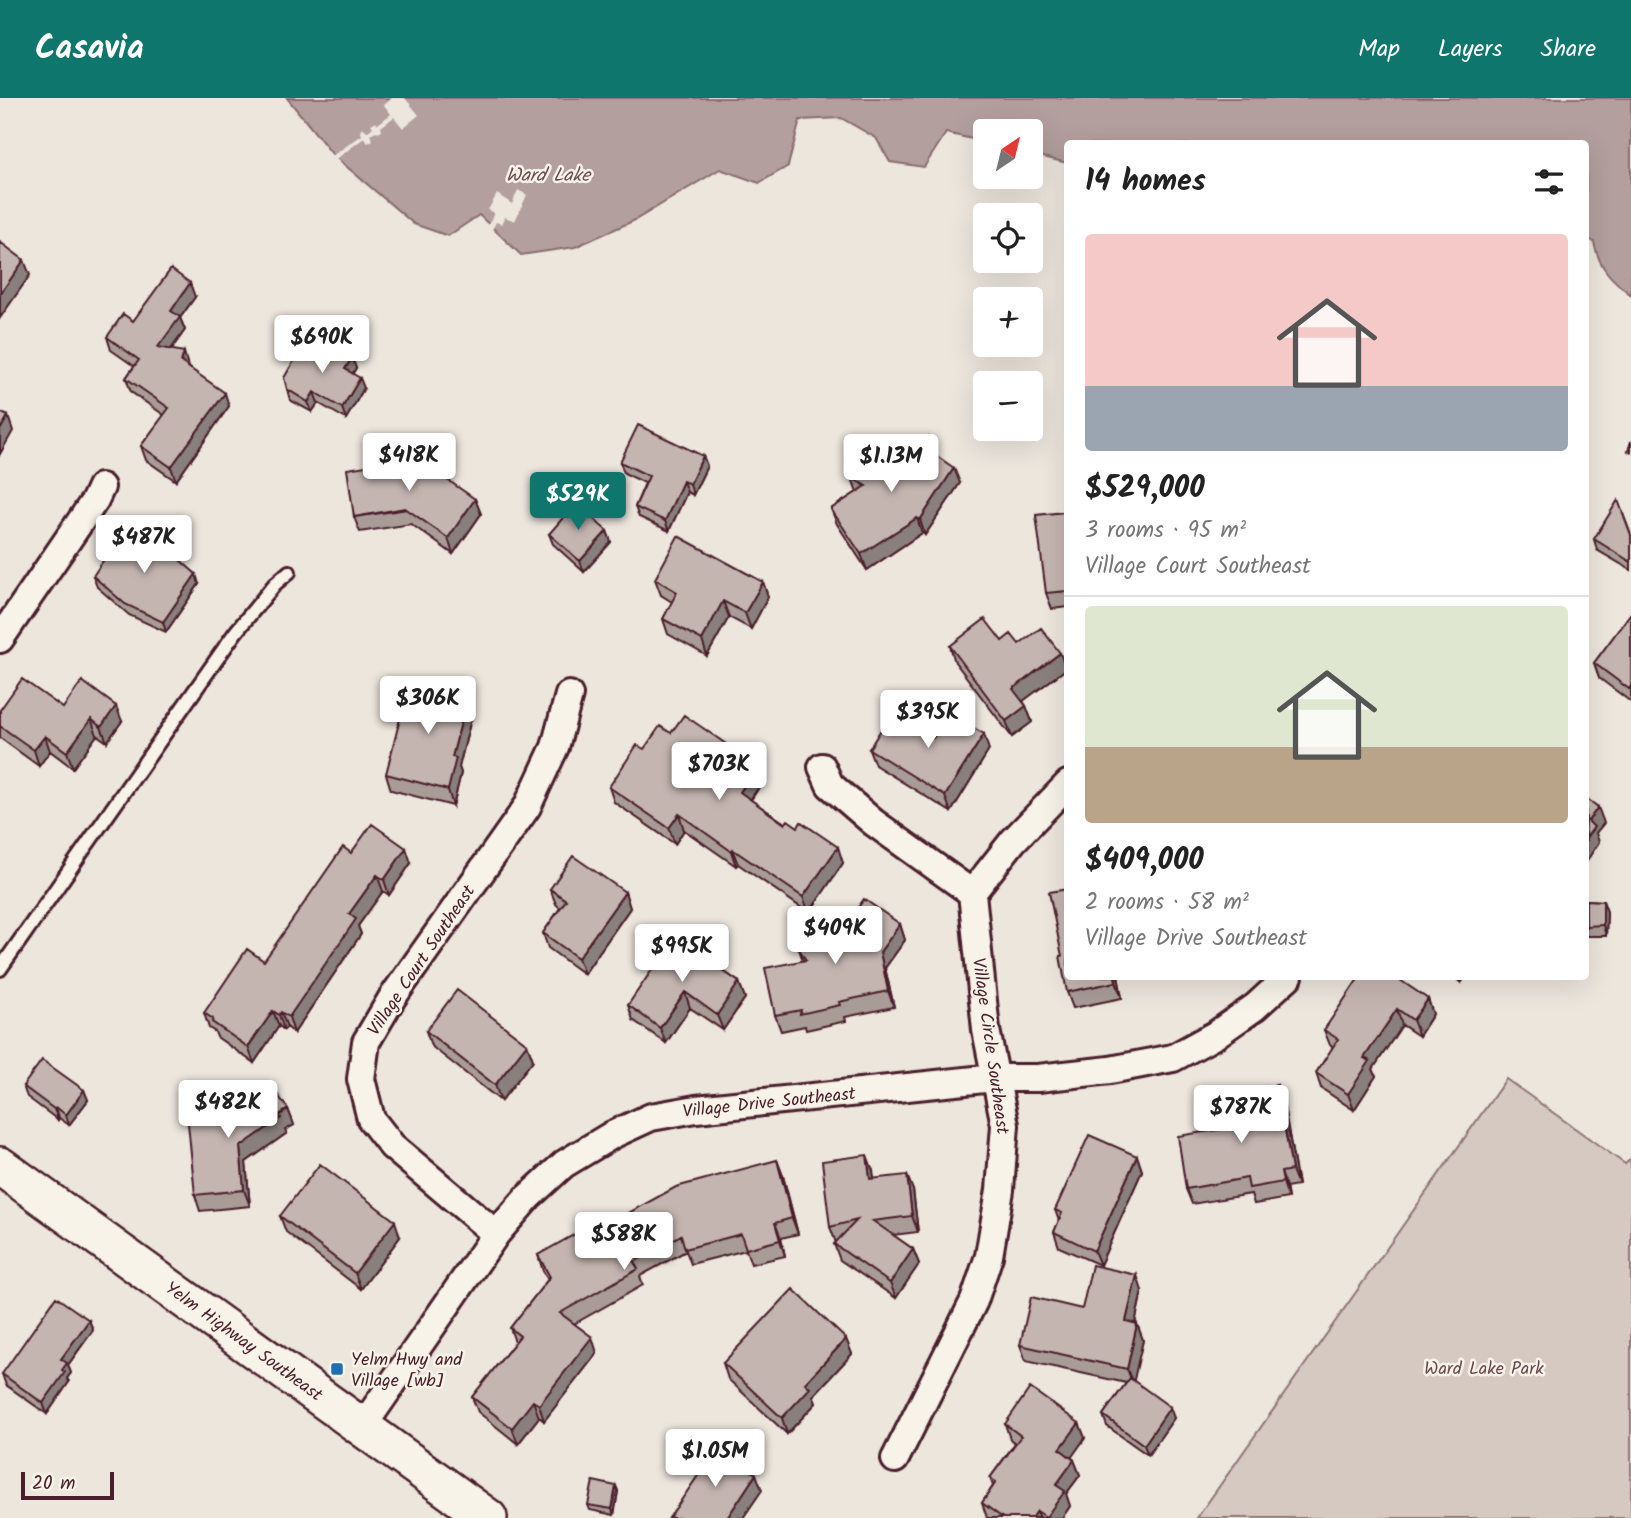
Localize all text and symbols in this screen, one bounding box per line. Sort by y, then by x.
text: Casavia [35,23,144,76]
text: Map [1358,30,1400,69]
text: Layers [1438,30,1502,69]
text: Share [1540,30,1596,69]
north arrow [973,119,1043,189]
map controls [973,119,1043,441]
text: 14 homes [1085,158,1206,206]
water label: Ward Lake [506,161,592,191]
icon: filters [1530,163,1568,201]
button: locate [973,203,1043,273]
icon: home [1264,280,1390,406]
button: + [973,287,1043,357]
pin: $690K [273,316,371,375]
text: $690K [290,320,354,356]
button: − [973,371,1043,441]
pin: $418K [360,434,458,493]
pin: $1.13M [834,434,948,494]
text: $418K [379,438,439,474]
text: $1.13M [860,439,922,475]
text: $529,000 [1085,465,1205,513]
pin: $529K [529,472,627,532]
text: $529K [546,477,610,513]
text: 3 rooms · 95 m² [1085,513,1246,549]
pin: $487K [95,516,193,575]
text: $487K [112,520,176,556]
text: Village Court Southeast [1085,549,1311,585]
icon: home [1264,652,1390,778]
pin: $306K [379,676,477,736]
text: $306K [396,681,460,717]
pin: $395K [879,690,977,750]
text: $395K [896,695,960,731]
pin: $703K [670,742,768,802]
text: $703K [688,747,750,783]
text: $409,000 [1085,837,1204,885]
street label: Village Court Southeast [361,879,484,1042]
text: 2 rooms · 58 m² [1085,885,1249,921]
pin: $409K [786,906,884,966]
text: $409K [803,911,867,947]
text: Village Drive Southeast [1085,921,1307,957]
pin: $995K [633,924,731,984]
text: $995K [651,929,713,965]
street label: Village Circle Southeast [963,956,1016,1137]
pin: $482K [179,1080,277,1140]
street label: Village Drive Southeast [681,1080,858,1127]
text: $482K [195,1085,261,1121]
pin: $787K [1192,1086,1290,1145]
text: $787K [1210,1090,1272,1126]
pin: $588K [575,1212,673,1272]
text: $588K [591,1217,657,1253]
street label: Yelm Highway Southeast [158,1275,329,1410]
place label: Yelm Hwy and Village [wb] [351,1346,463,1396]
park label: Ward Lake Park [1424,1355,1544,1384]
marker: Yelm Hwy and Village [wb] [329,1361,345,1377]
pin: $1.05M [658,1430,772,1489]
text: $1.05M [682,1434,748,1470]
scale bar [21,1469,114,1501]
text: 20 m [32,1469,75,1499]

